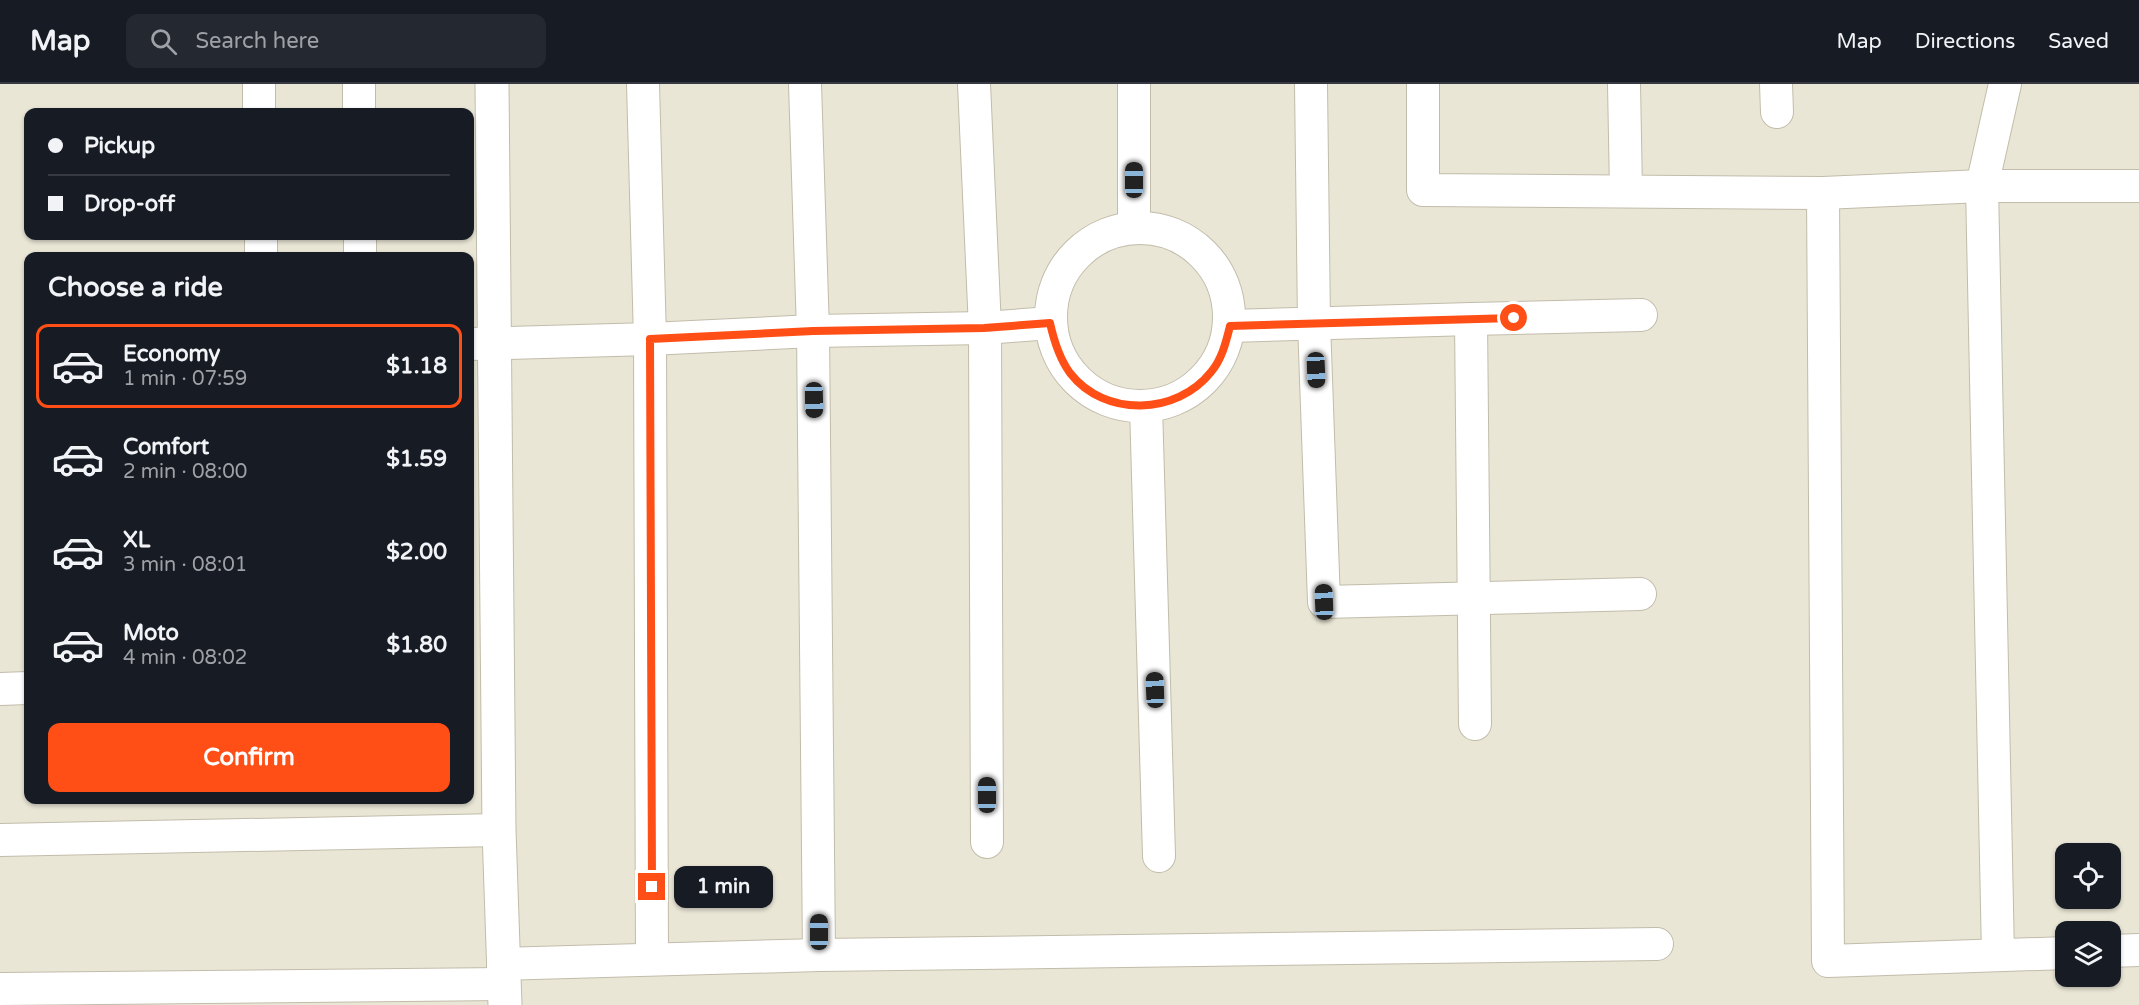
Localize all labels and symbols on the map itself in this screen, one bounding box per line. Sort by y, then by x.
car [1125,162,1143,198]
route start [1500,304,1527,331]
car [1306,352,1326,388]
car [805,382,823,418]
car [1314,584,1334,620]
car [1145,672,1165,708]
car [978,777,996,813]
callout: 1 min [673,866,772,908]
route end [638,873,665,900]
car [810,914,828,950]

